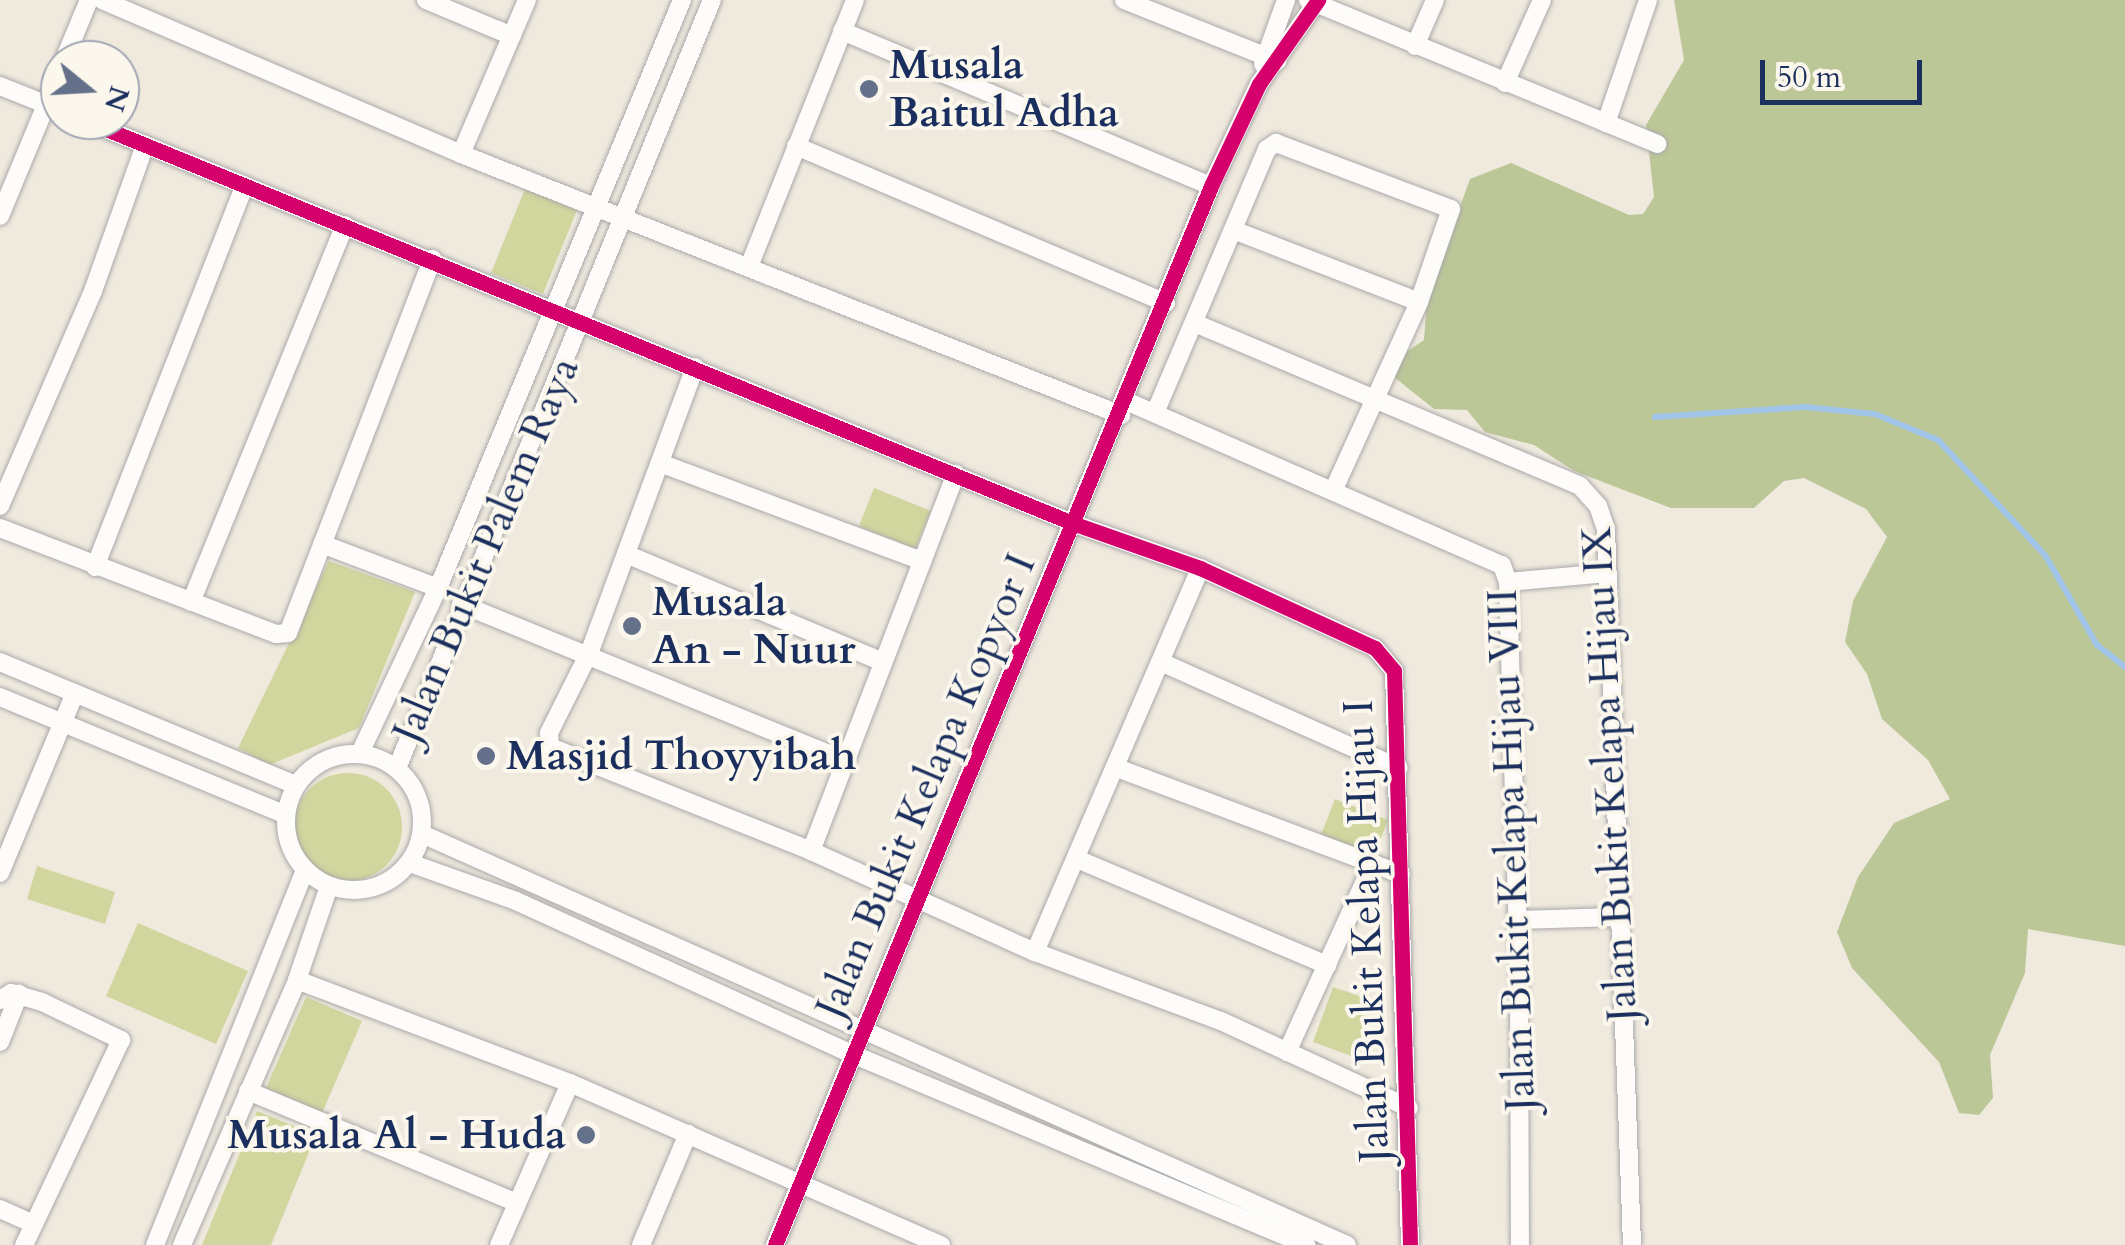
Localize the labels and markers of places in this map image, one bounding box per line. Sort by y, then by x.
place label: Musala Baitul Adha [889,40,1119,138]
marker: Musala Baitul Adha [858,78,880,100]
place label: Musala An - Nuur [652,577,856,676]
marker: Musala An - Nuur [621,615,643,637]
place label: Masjid Thoyyibah [506,731,857,781]
marker: Masjid Thoyyibah [475,745,497,767]
place label: Musala Al - Huda [227,1110,566,1160]
marker: Musala Al - Huda [575,1124,597,1146]

